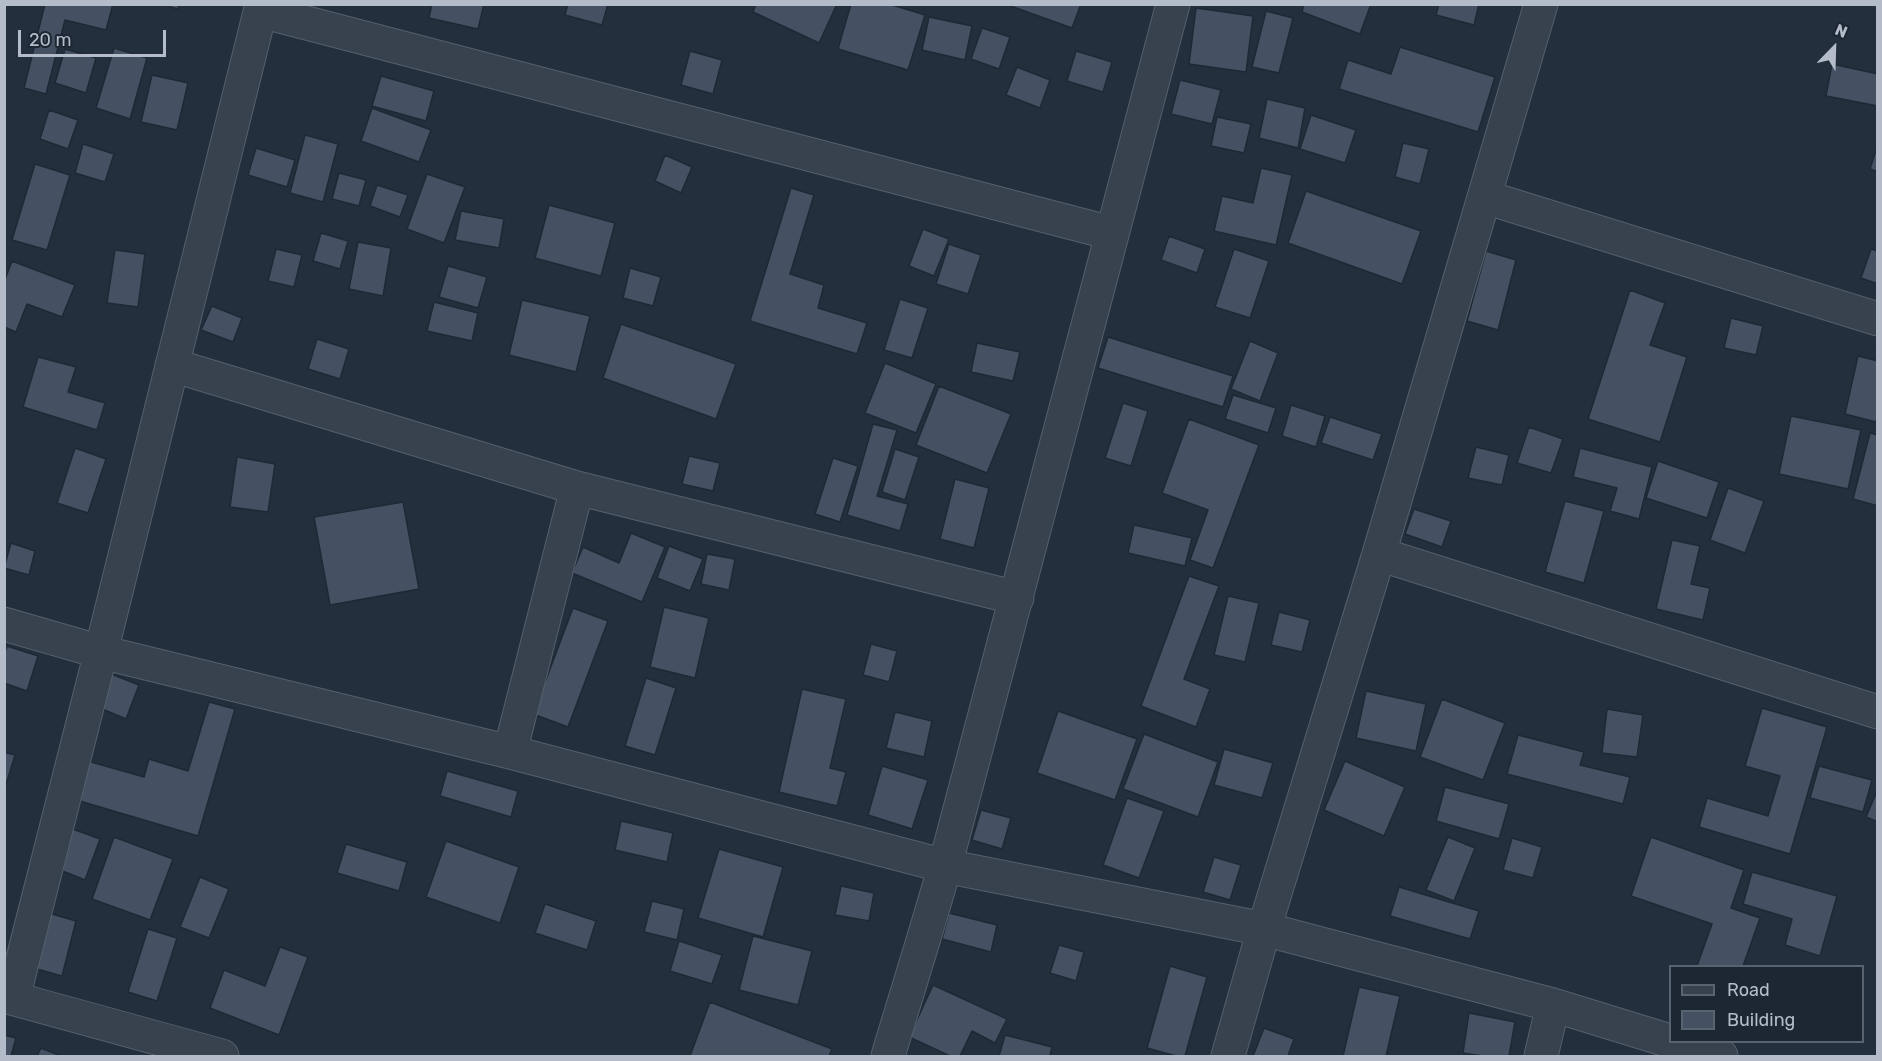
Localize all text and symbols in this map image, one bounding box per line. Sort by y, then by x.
scale bar [21,18,170,56]
north arrow [1804,18,1864,78]
text: N [1832,20,1850,42]
text: 20 m [29,29,71,51]
legend [1669,965,1864,1043]
text: Road [1727,979,1770,1001]
text: Building [1727,1009,1795,1031]

